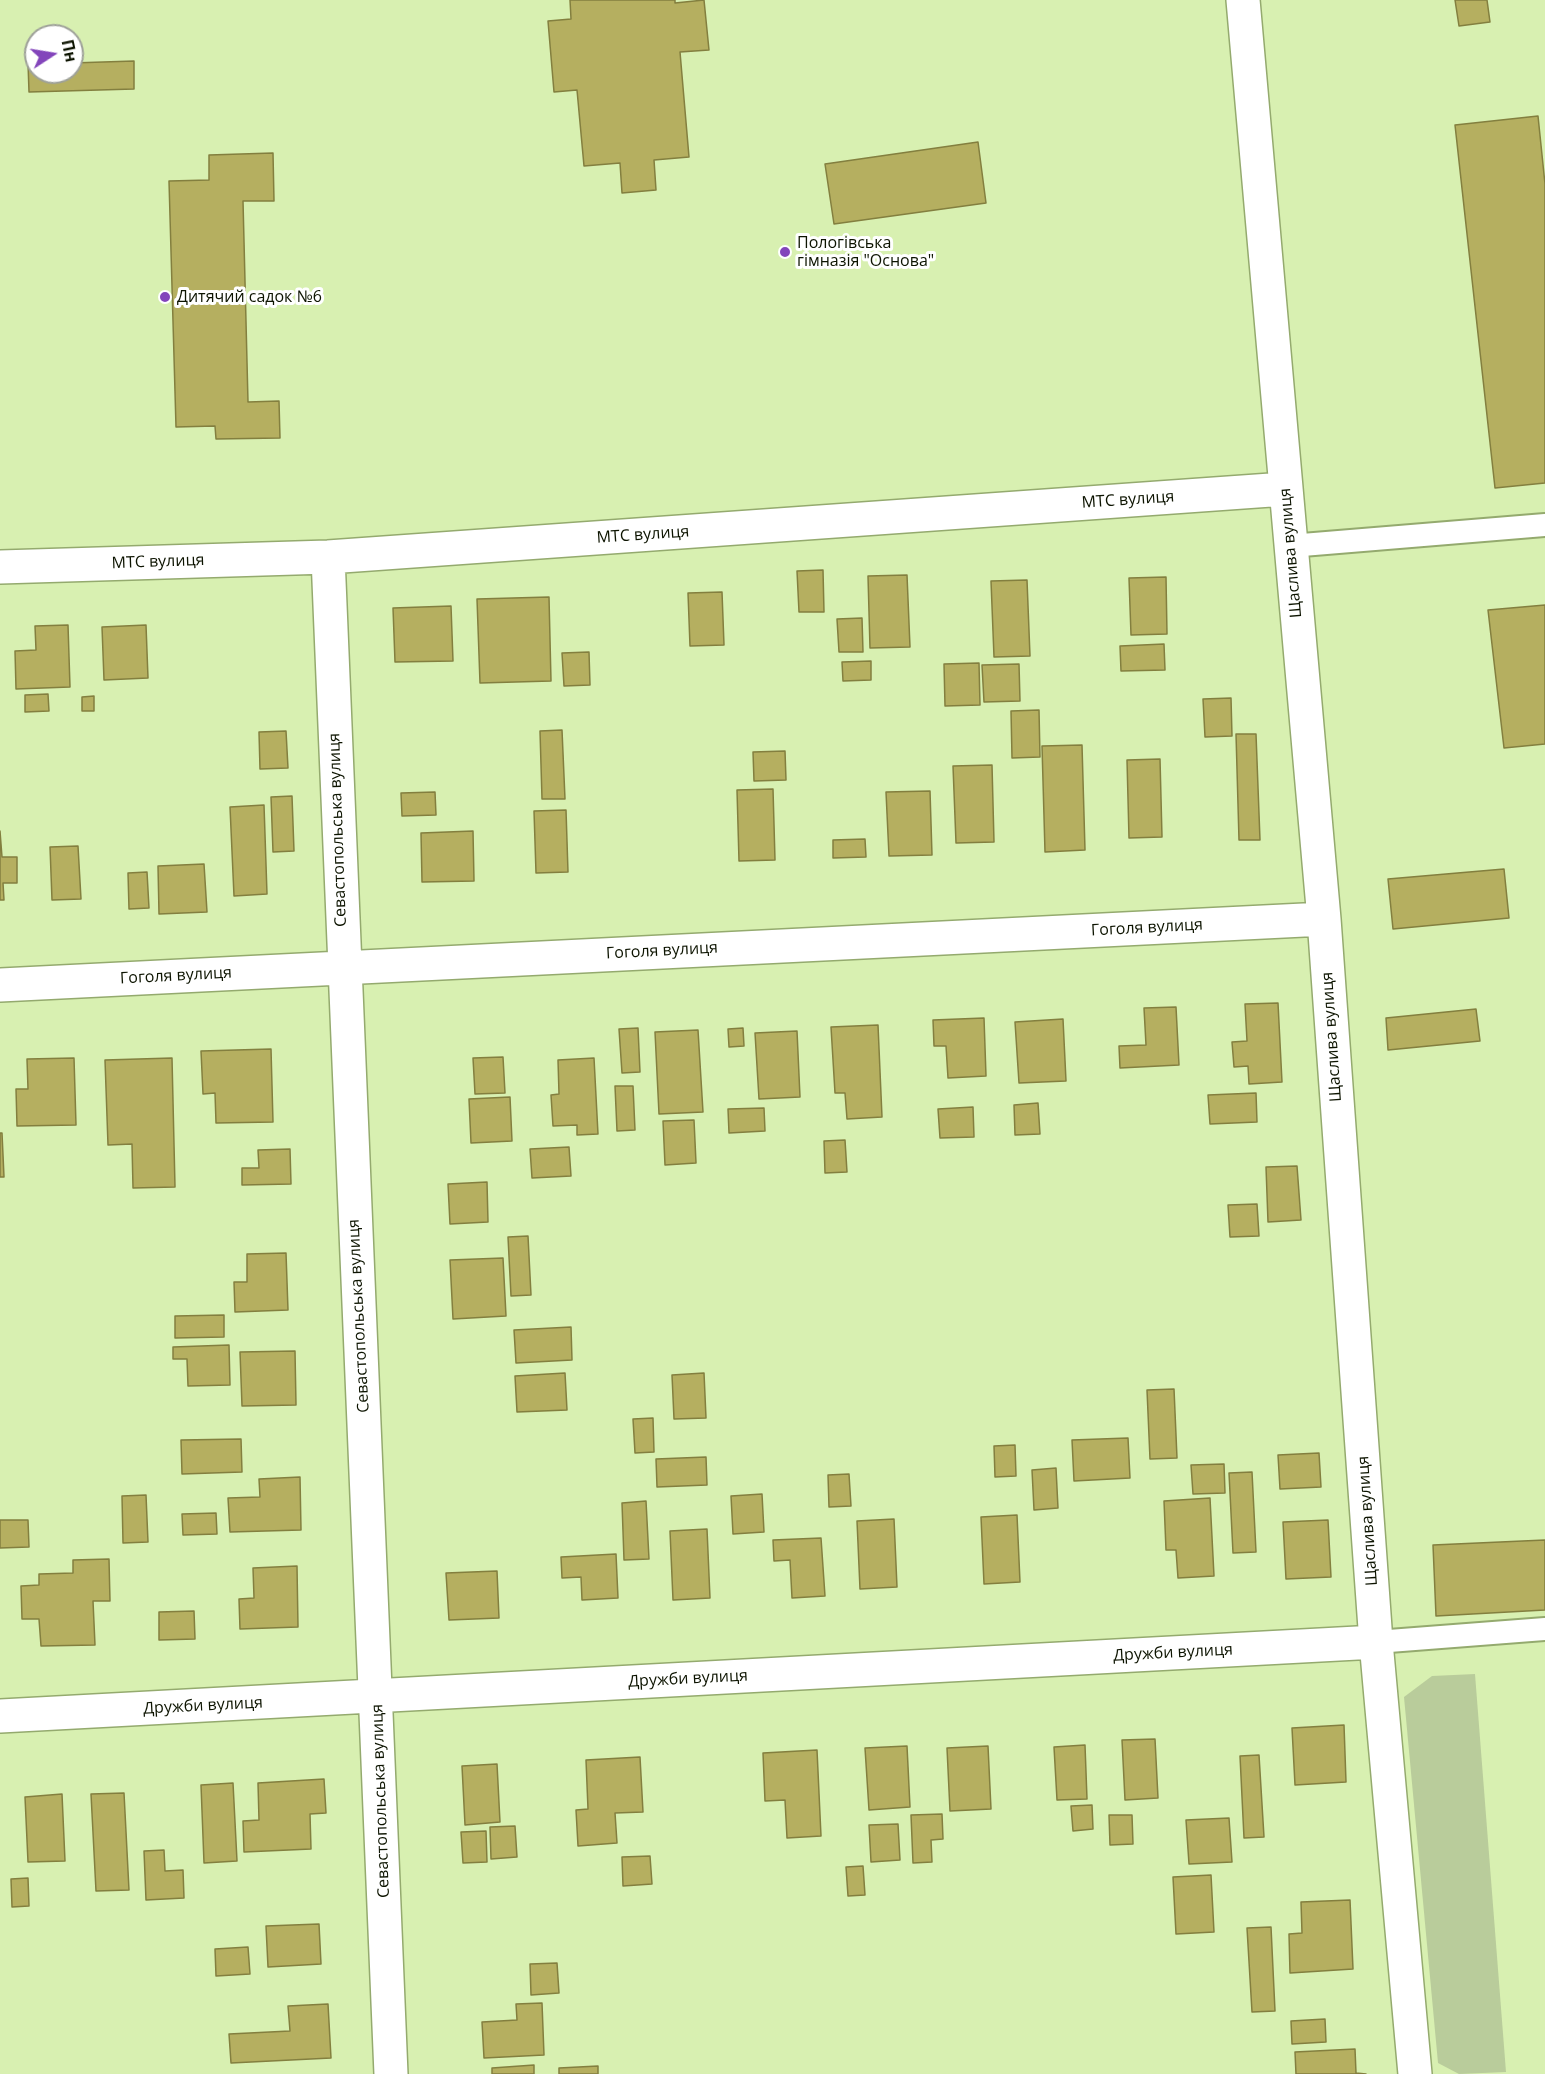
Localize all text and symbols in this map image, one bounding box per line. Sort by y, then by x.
north arrow [24,24,84,84]
text: Пн [57,37,83,64]
place label: Пологівська гімназія "Основа" [797,233,934,271]
marker: Пологівська гімназія "Основа" [778,245,792,259]
place label: Дитячий садок №6 [177,287,322,307]
marker: Дитячий садок №6 [158,290,172,304]
street label: МТС вулиця [1081,487,1175,513]
street label: Щаслива вулиця [1276,487,1306,619]
street label: МТС вулиця [596,522,690,548]
street label: МТС вулиця [111,551,205,573]
street label: Севастопольська вулиця [325,733,351,927]
street label: Гоголя вулиця [1091,915,1203,941]
street label: Гоголя вулиця [606,938,718,964]
street label: Гоголя вулиця [120,963,232,989]
street label: Щаслива вулиця [1318,971,1346,1103]
street label: Севастопольська вулиця [344,1219,374,1413]
street label: Щаслива вулиця [1354,1455,1382,1587]
street label: Дружби вулиця [1113,1640,1233,1666]
street label: Дружби вулиця [628,1666,748,1692]
street label: Дружби вулиця [143,1693,263,1719]
street label: Севастопольська вулиця [368,1704,394,1898]

